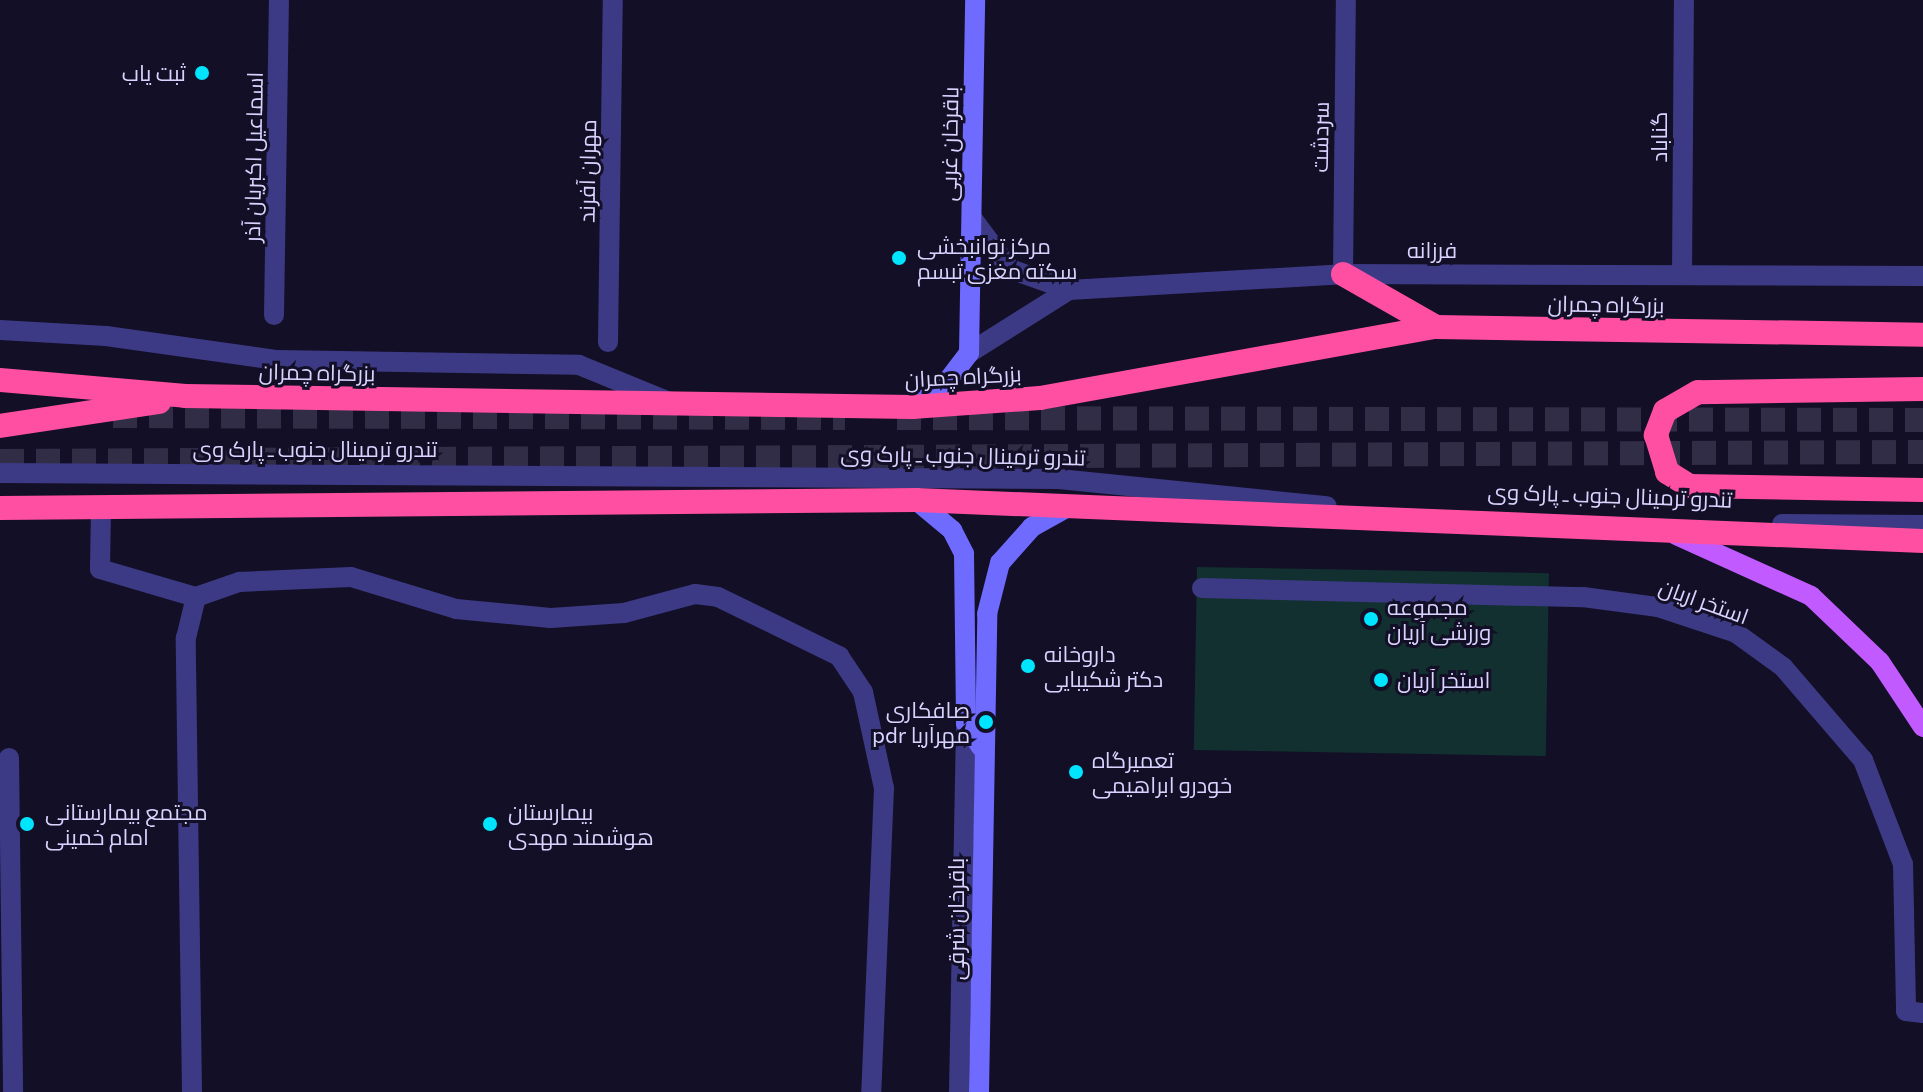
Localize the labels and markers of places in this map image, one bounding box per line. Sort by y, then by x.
place label: ثبت یاب [122,60,186,86]
marker: ثبت یاب [193,64,211,82]
place label: مرکز توانبخشی سکته مغزی تبسم [917,232,1077,284]
marker: مرکز توانبخشی سکته مغزی تبسم [888,247,910,269]
place label: مجموعه ورزشی آریان [1387,593,1491,644]
marker: مجموعه ورزشی آریان [1362,610,1380,628]
place label: داروخانه دکتر شکیبایی [1044,640,1163,692]
marker: داروخانه دکتر شکیبایی [1019,657,1037,675]
place label: استخر آریان [1397,667,1490,693]
marker: استخر آریان [1372,671,1390,689]
place label: صافکاری pdr مهرآریا [872,696,970,748]
marker: صافکاری pdr مهرآریا [977,713,995,731]
place label: تعمیرگاه خودرو ابراهیمی [1092,746,1232,798]
marker: تعمیرگاه خودرو ابراهیمی [1067,763,1085,781]
place label: مجتمع بیمارستانی امام خمینی [45,798,208,850]
place label: بیمارستان هوشمند مهدی [508,798,654,850]
marker: مجتمع بیمارستانی امام خمینی [16,813,38,835]
marker: بیمارستان هوشمند مهدی [479,813,501,835]

